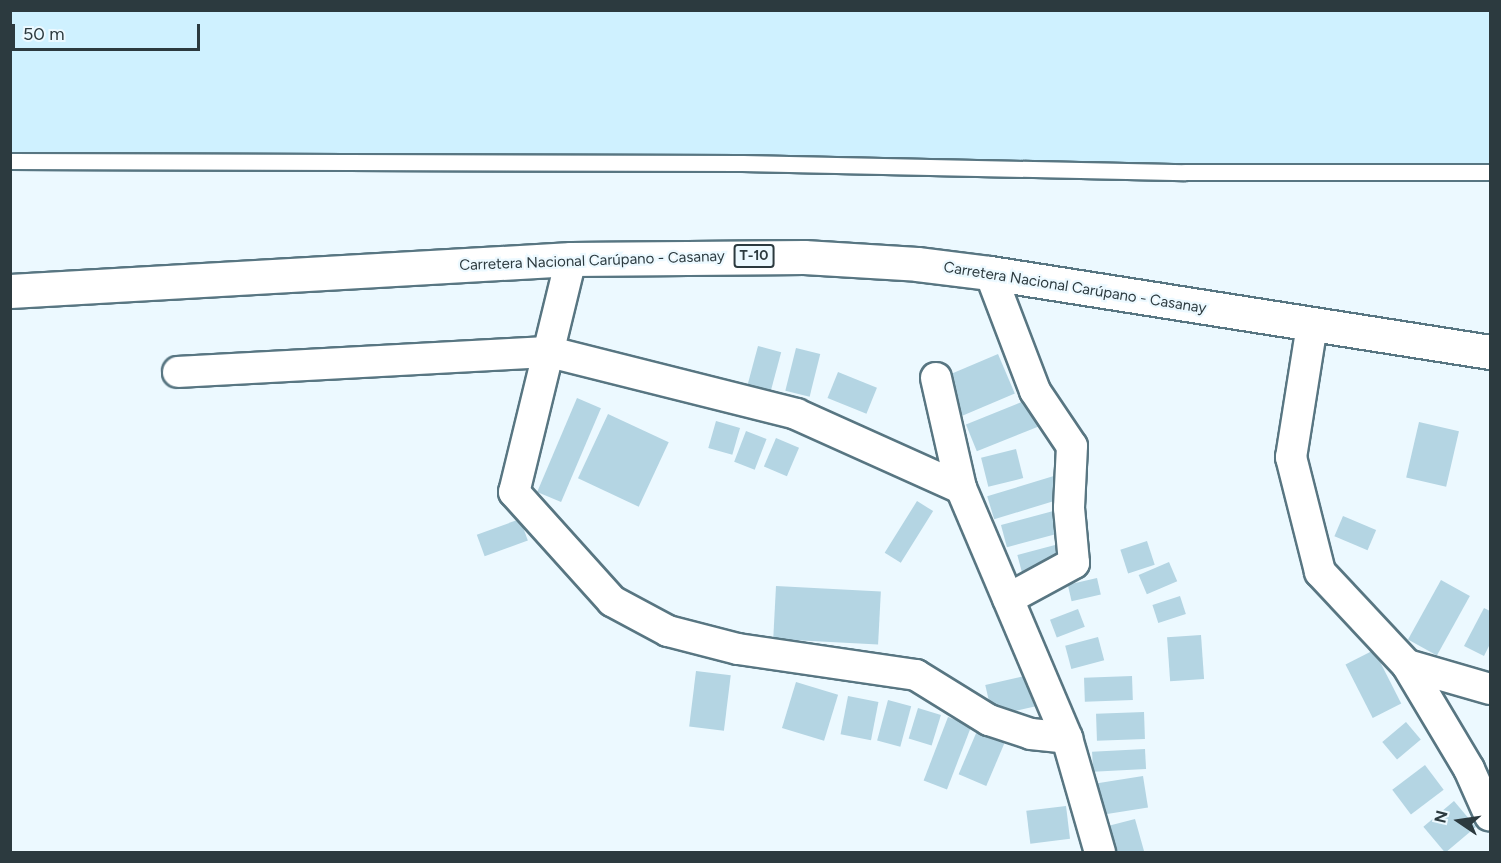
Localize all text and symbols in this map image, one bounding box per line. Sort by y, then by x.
scale bar [15,12,202,50]
text: 50 m [23,23,65,45]
road number: T-10 [733,245,775,267]
street label: Carretera Nacional Carúpano - Casanay [459,247,725,275]
street label: Carretera Nacional Carúpano - Casanay [942,258,1208,318]
north arrow [1429,791,1489,851]
text: N [1430,809,1452,825]

